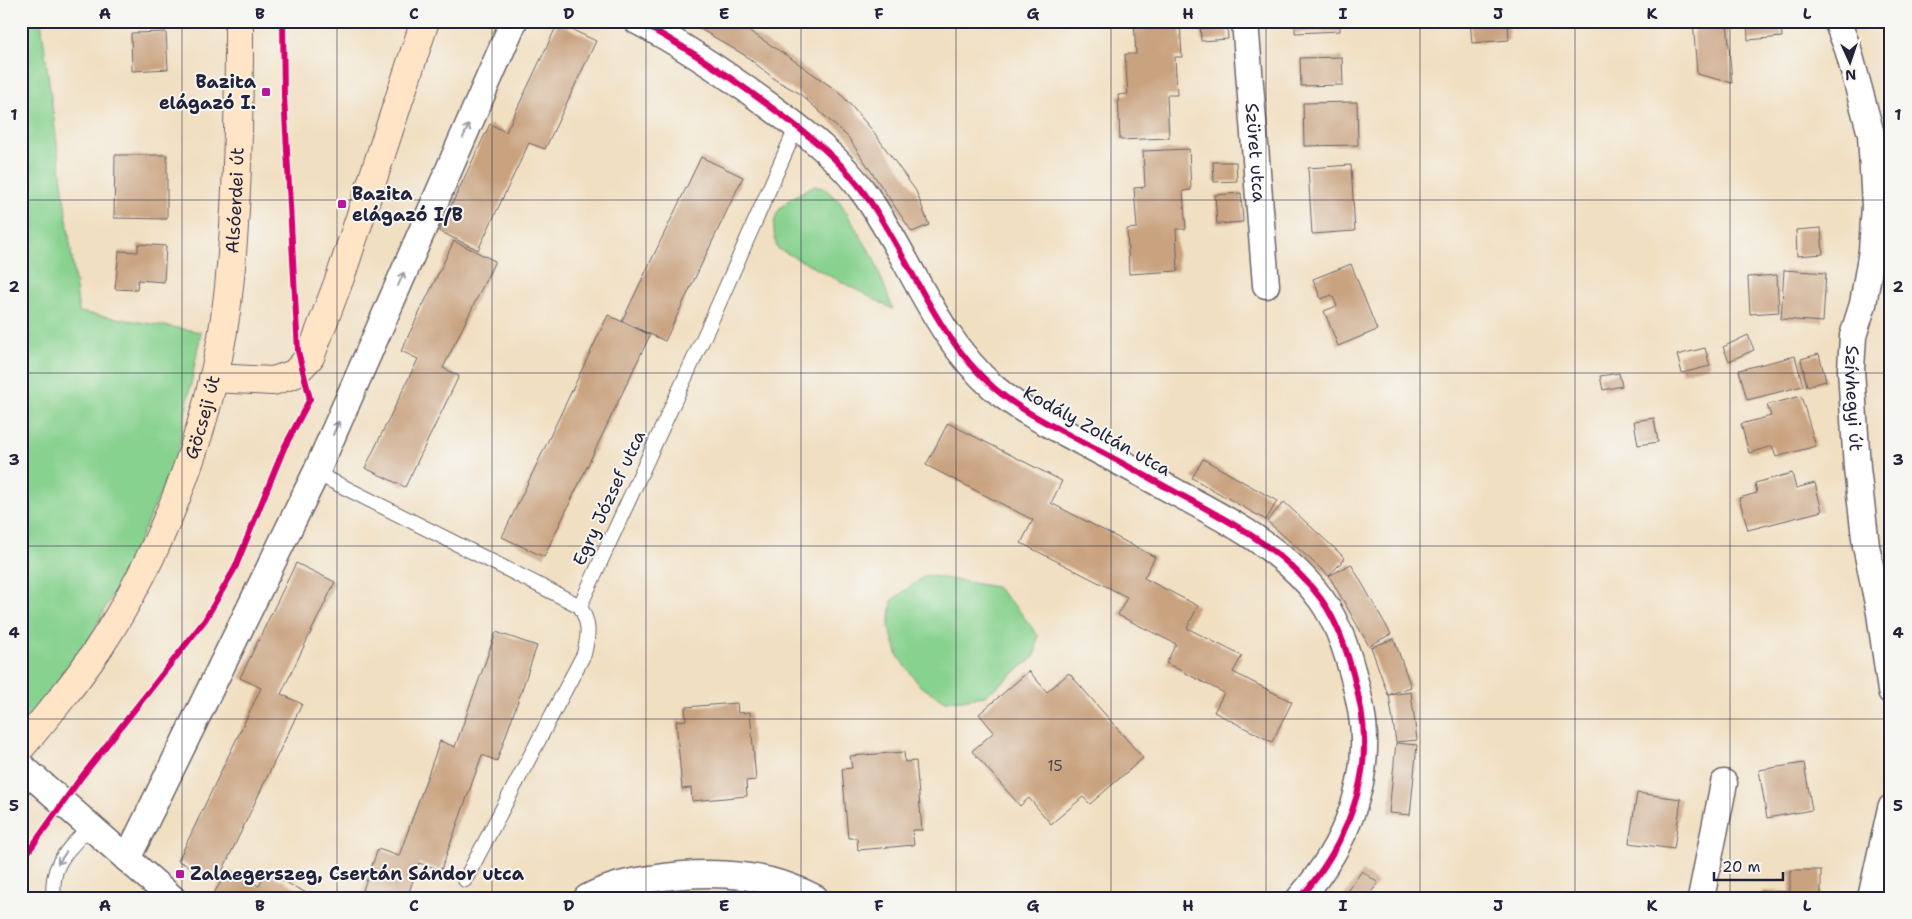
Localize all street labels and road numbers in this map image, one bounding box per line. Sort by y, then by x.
street label: Szüret utca [1240,102,1271,203]
street label: Alsóerdei út [220,147,250,254]
street label: Szívhegyi út [1839,345,1868,452]
street label: Göcseji út [179,373,226,462]
street label: Kodály Zoltán utca [1019,380,1175,482]
street label: Egry József utca [567,427,651,569]

